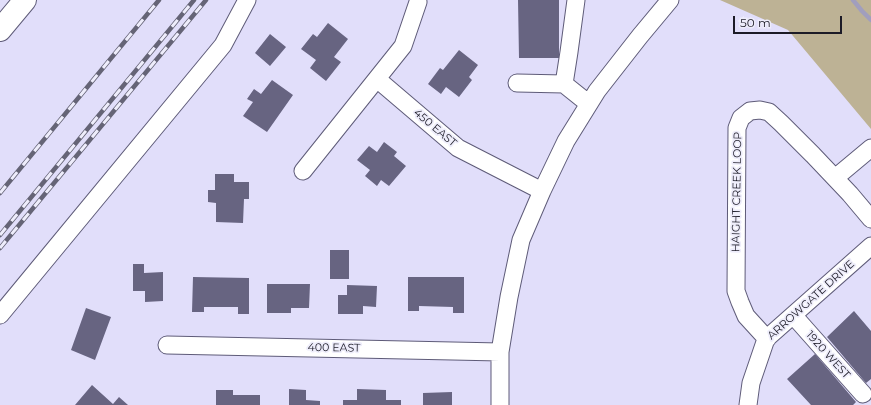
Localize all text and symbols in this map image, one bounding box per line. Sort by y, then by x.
scale bar [735,8,844,34]
text: 50 m [740,15,771,30]
street label: 450 EAST [411,106,459,150]
street label: HAIGHT CREEK LOOP [729,132,745,252]
street label: ARROWGATE DRIVE [765,257,857,343]
street label: 1920 WEST [803,328,853,382]
street label: 400 EAST [307,341,361,355]

